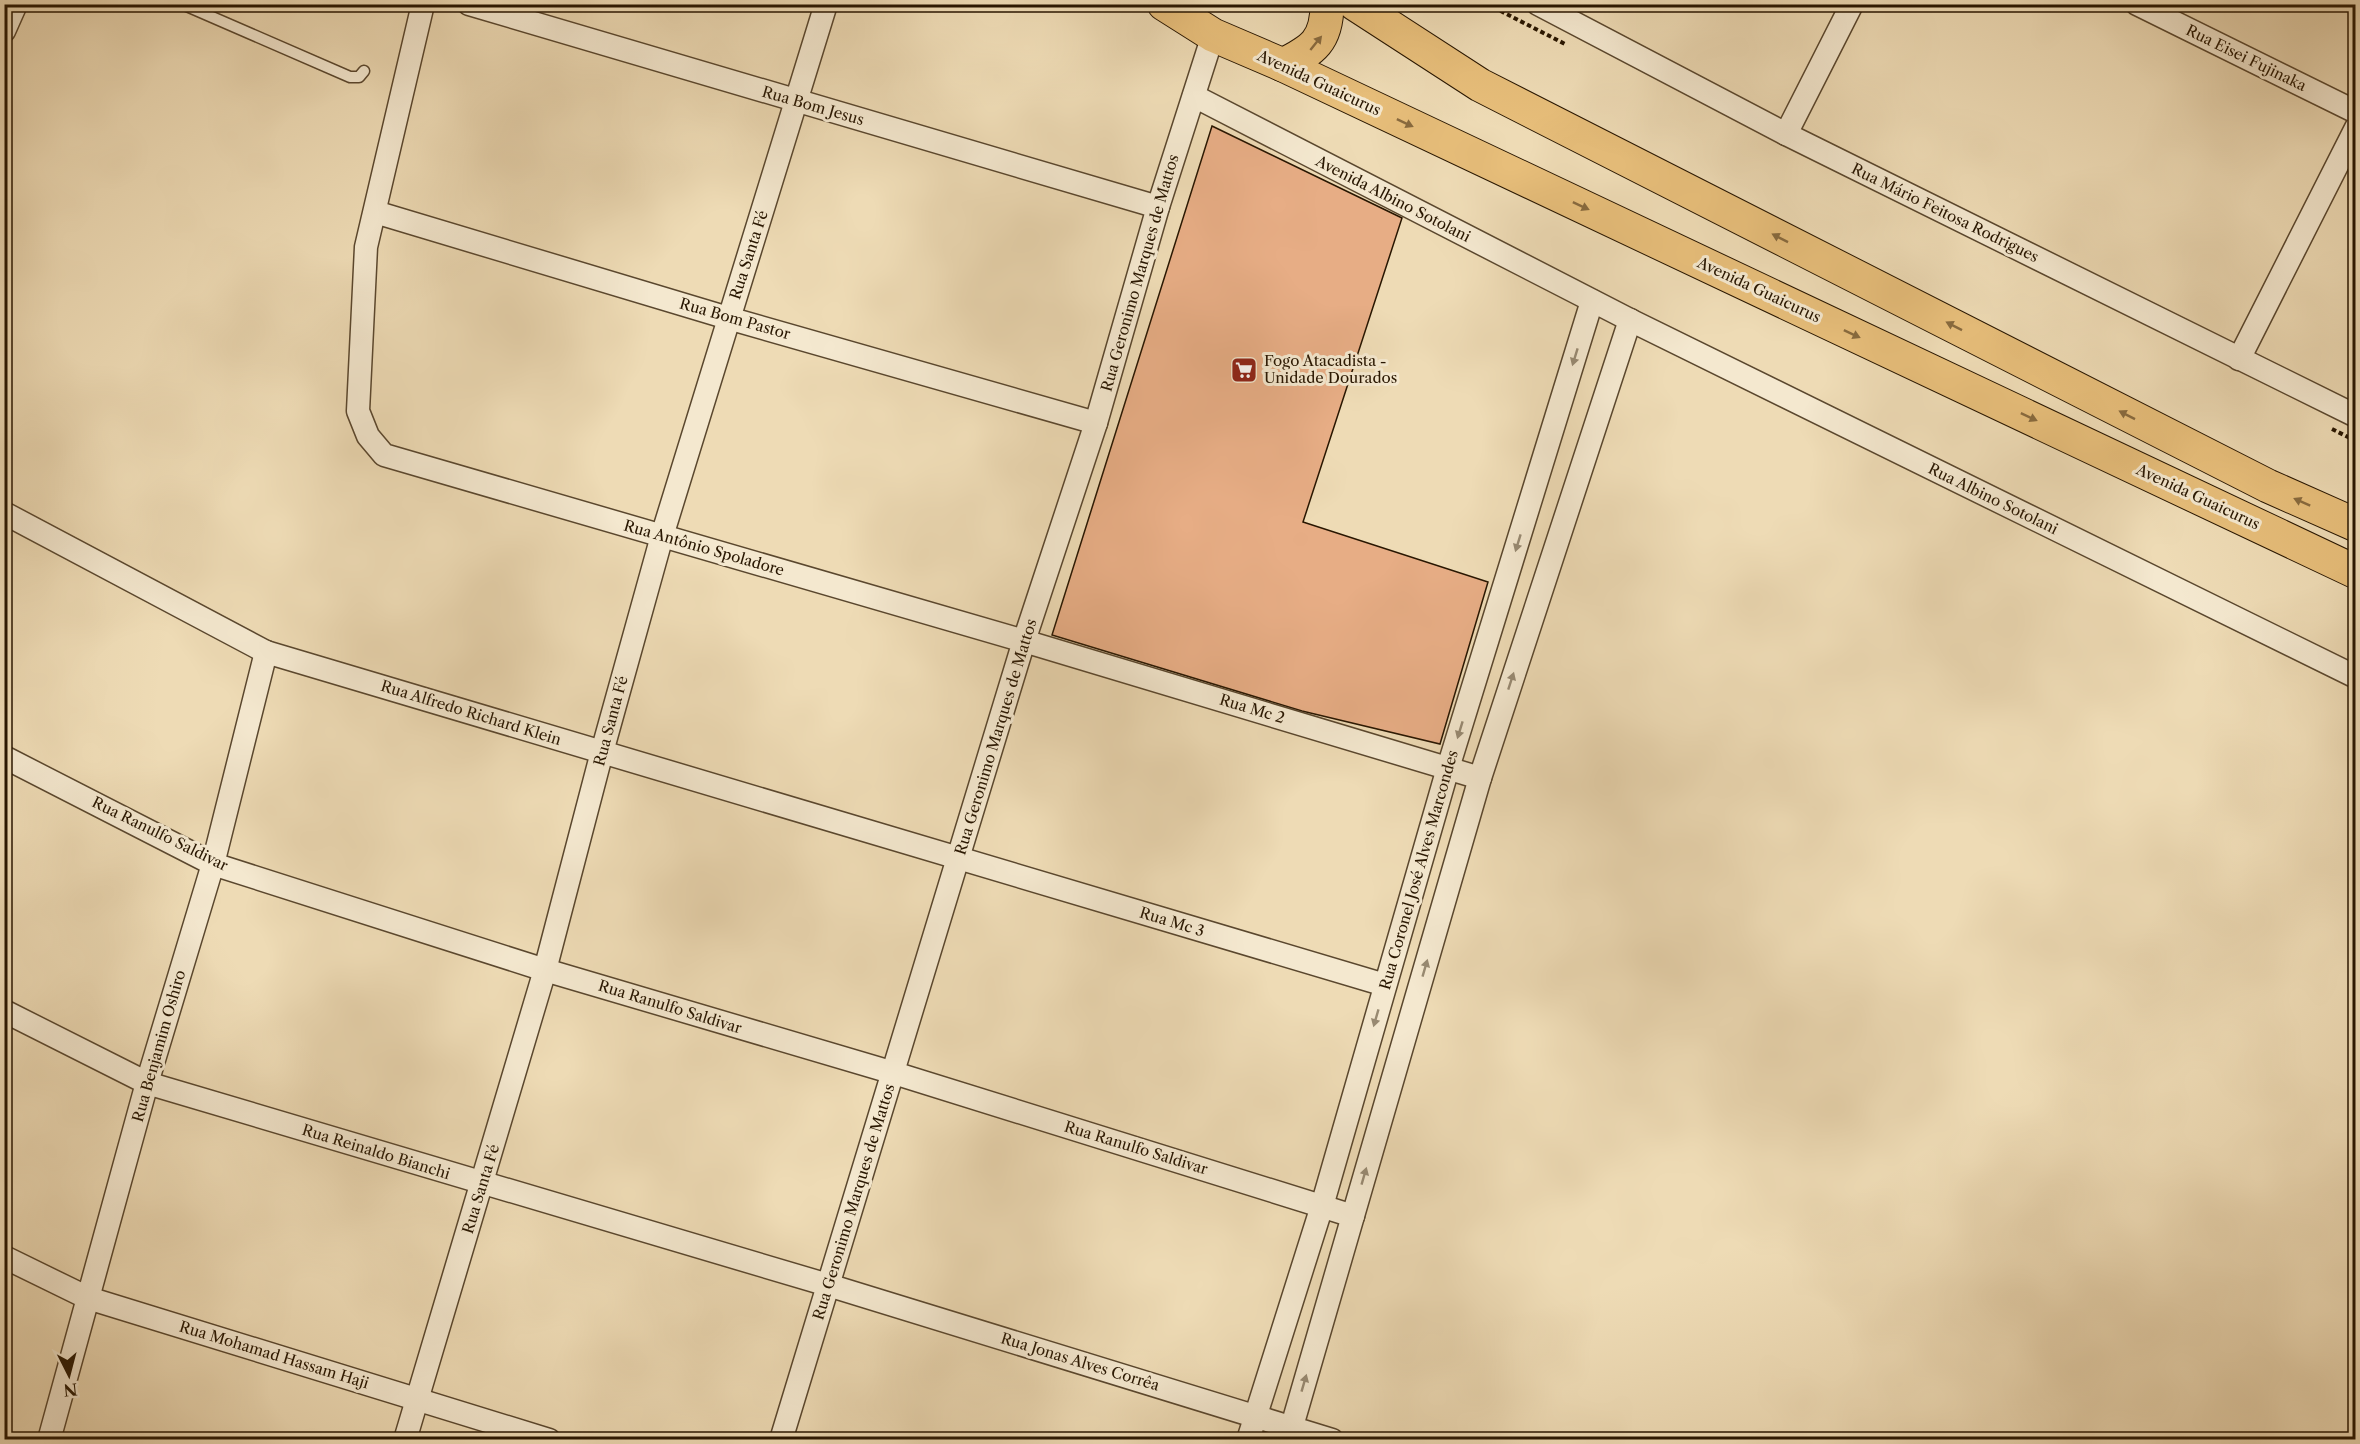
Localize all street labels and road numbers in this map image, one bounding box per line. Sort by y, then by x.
street label: Rua Eisei Fujinaka [2183,20,2310,95]
street label: Avenida Guaicurus [1254,45,1384,119]
street label: Rua Bom Jesus [760,82,866,129]
street label: Avenida Albino Sotolani [1312,151,1474,246]
street label: Rua Geronimo Marques de Mattos [1096,152,1183,394]
street label: Rua Mário Feitosa Rodrigues [1848,159,2042,266]
street label: Rua Santa Fé [725,208,772,302]
street label: Avenida Guaicurus [1694,252,1824,326]
street label: Rua Bom Pastor [678,294,793,344]
street label: Rua Albino Sotolani [1925,459,2062,538]
street label: Avenida Guaicurus [2133,459,2263,533]
street label: Rua Antônio Spoladore [622,515,787,580]
street label: Rua Geronimo Marques de Mattos [950,616,1041,857]
street label: Rua Santa Fé [589,674,632,768]
street label: Rua Alfredo Richard Klein [379,676,564,749]
street label: Rua Mc 2 [1217,690,1287,727]
street label: Rua Coronel José Alves Marcondes [1375,748,1462,992]
street label: Rua Ranulfo Saldivar [89,792,232,875]
street label: Rua Mc 3 [1137,903,1207,940]
street label: Rua Benjamim Oshiro [128,968,189,1124]
street label: Rua Ranulfo Saldivar [596,976,745,1038]
street label: Rua Geronimo Marques de Mattos [808,1081,899,1322]
street label: Rua Ranulfo Saldivar [1062,1117,1211,1179]
street label: Rua Reinaldo Bianchi [300,1120,453,1183]
street label: Rua Santa Fé [458,1142,503,1236]
street label: Rua Mohamad Hassam Haji [177,1317,372,1393]
street label: Rua Jonas Alves Corrêa [998,1328,1162,1395]

